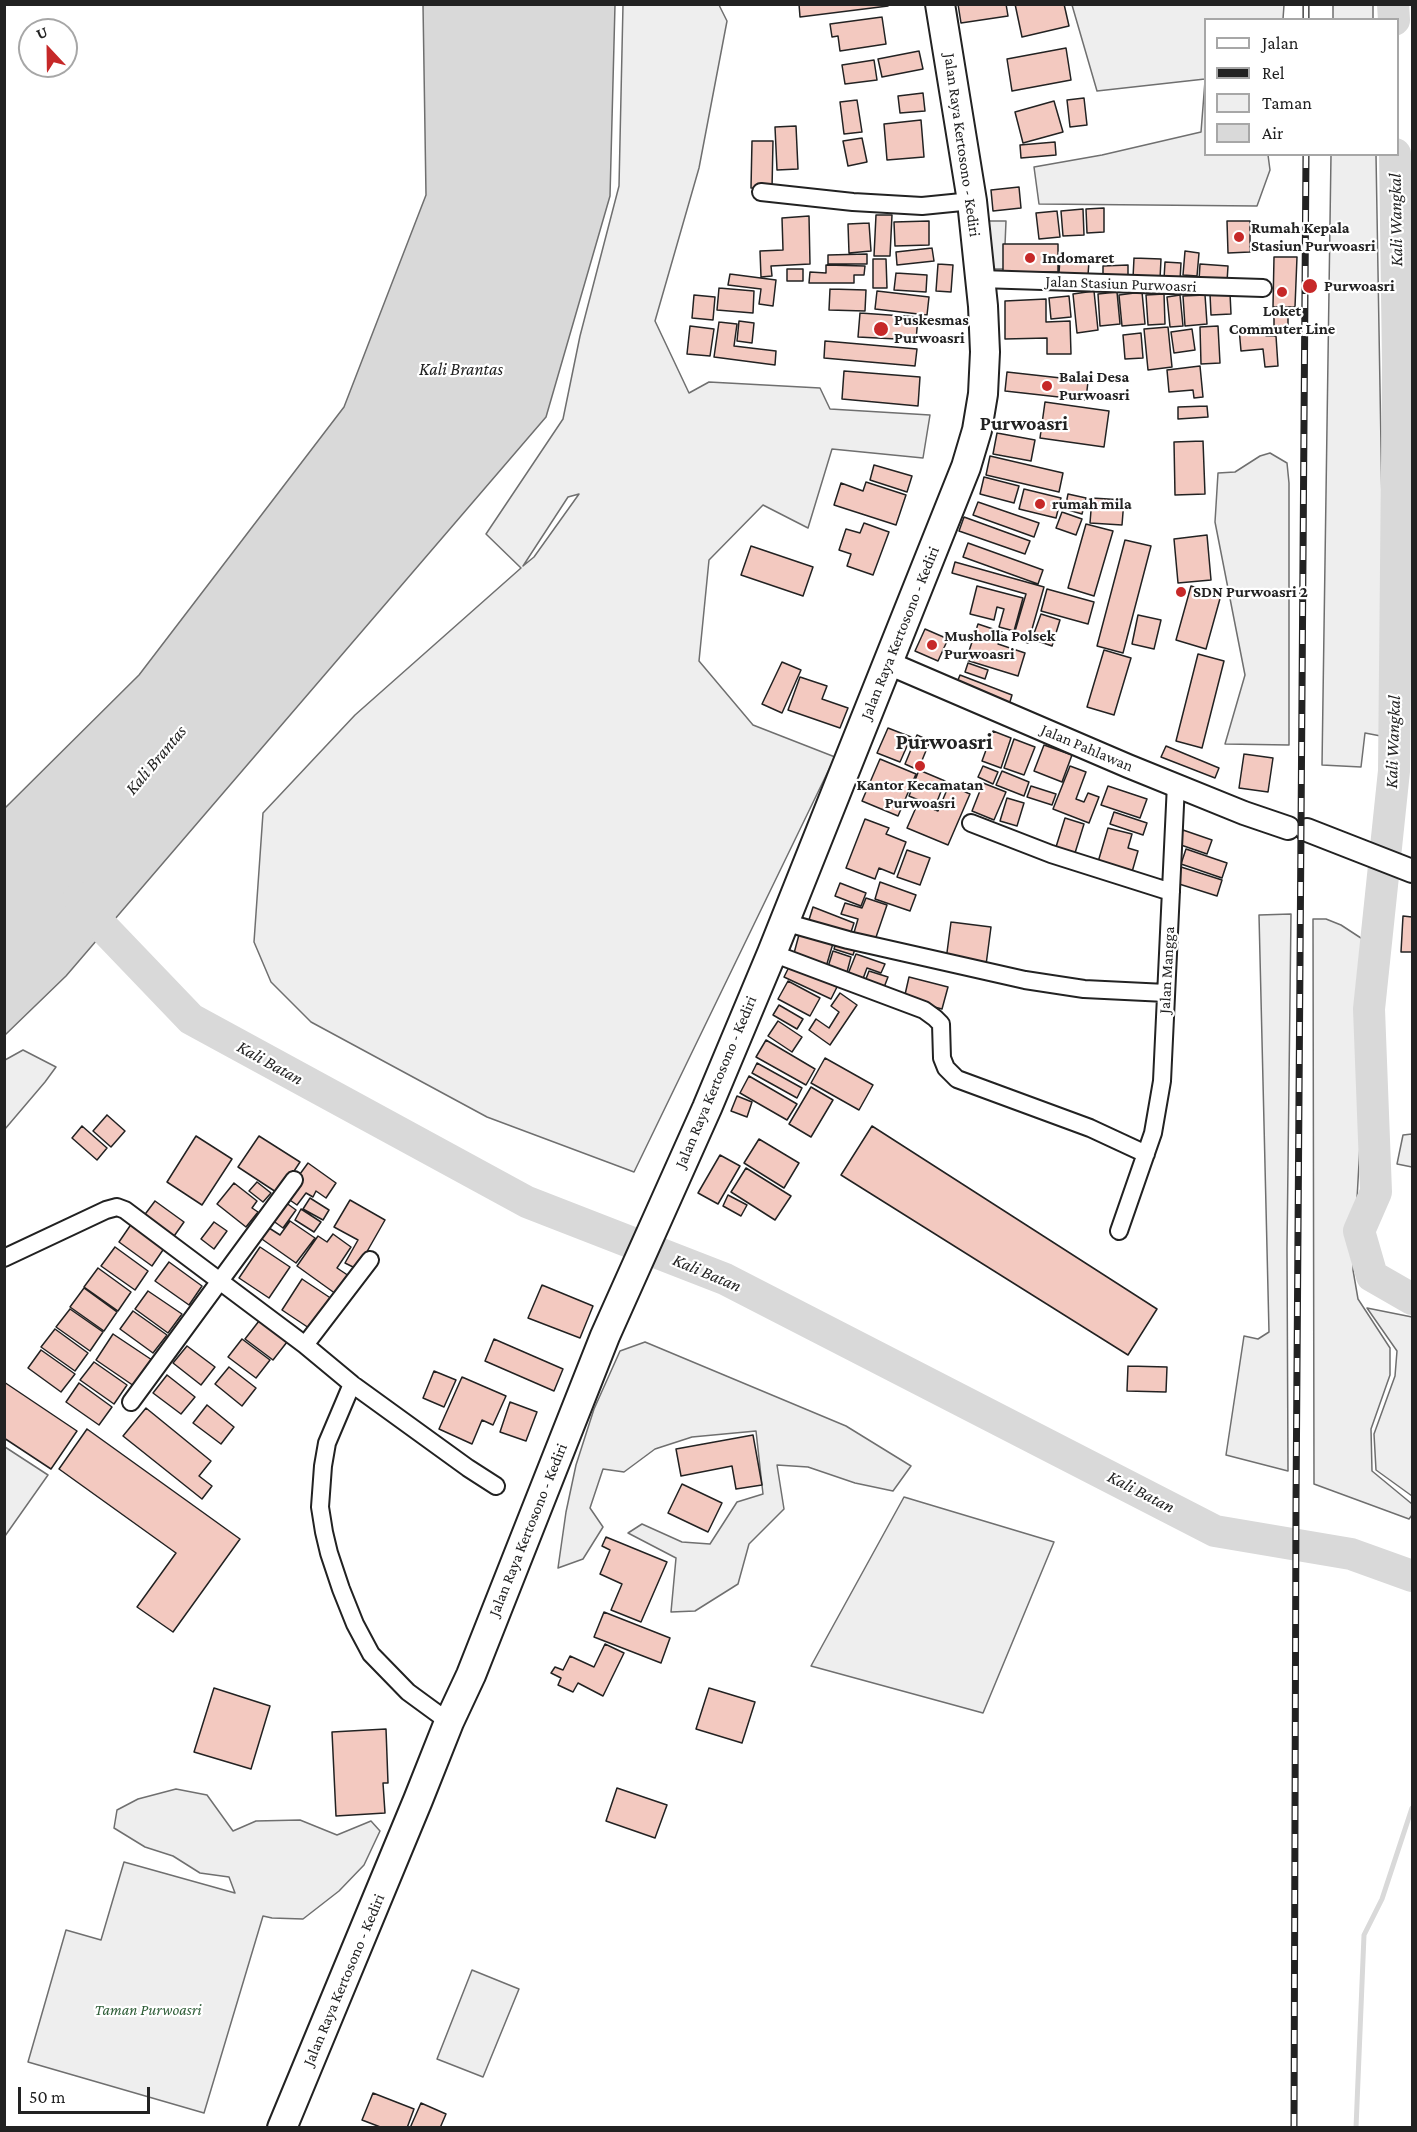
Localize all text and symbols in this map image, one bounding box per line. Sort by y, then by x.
north arrow [18,18,78,78]
legend [1204,18,1399,156]
text: U [34,23,50,43]
text: Jalan [1262,33,1298,53]
street label: Jalan Raya Kertosono - Kediri [940,52,984,238]
text: Rel [1262,63,1284,83]
text: Taman [1262,93,1312,113]
text: Air [1262,123,1283,143]
water label: Kali Wangkal [1384,173,1408,267]
place label: Rumah Kepala Stasiun Purwoasri [1251,218,1376,256]
marker: Rumah Kepala Stasiun Purwoasri [1232,230,1246,244]
place label: Indomaret [1042,248,1114,268]
marker: Indomaret [1023,251,1037,265]
street label: Jalan Stasiun Purwoasri [1045,272,1197,296]
place label: Purwoasri [1324,276,1395,296]
marker: Purwoasri [1301,277,1319,295]
marker: Loket Commuter Line [1275,285,1289,299]
place label: Loket Commuter Line [1229,301,1335,339]
place label: Puskesmas Purwoasri [894,310,969,348]
marker: Puskesmas Purwoasri [872,320,890,338]
water label: Kali Brantas [419,358,503,380]
place label: Balai Desa Purwoasri [1059,367,1130,405]
marker: Balai Desa Purwoasri [1040,379,1054,393]
district label: Purwoasri [980,412,1068,436]
place label: rumah mila [1052,494,1132,514]
marker: rumah mila [1033,497,1047,511]
street label: Jalan Raya Kertosono - Kediri [856,544,944,722]
place label: SDN Purwoasri 2 [1193,582,1308,602]
marker: SDN Purwoasri 2 [1174,585,1188,599]
place label: Musholla Polsek Purwoasri [944,626,1055,664]
marker: Musholla Polsek Purwoasri [925,638,939,652]
water label: Kali Wangkal [1381,695,1405,789]
street label: Jalan Pahlawan [1038,720,1136,776]
water label: Kali Brantas [121,721,191,799]
district label: Purwoasri [895,729,993,755]
marker: Kantor Kecamatan Purwoasri [913,759,927,773]
place label: Kantor Kecamatan Purwoasri [857,775,983,813]
street label: Jalan Mangga [1155,926,1179,1014]
street label: Jalan Raya Kertosono - Kediri [671,993,761,1171]
water label: Kali Batan [233,1036,307,1090]
water label: Kali Batan [669,1249,745,1297]
street label: Jalan Raya Kertosono - Kediri [484,1441,572,1619]
water label: Kali Batan [1104,1466,1178,1518]
street label: Jalan Raya Kertosono - Kediri [299,1891,389,2069]
park label: Taman Purwoasri [94,2000,202,2020]
scale bar [21,2075,153,2113]
text: 50 m [29,2087,66,2107]

